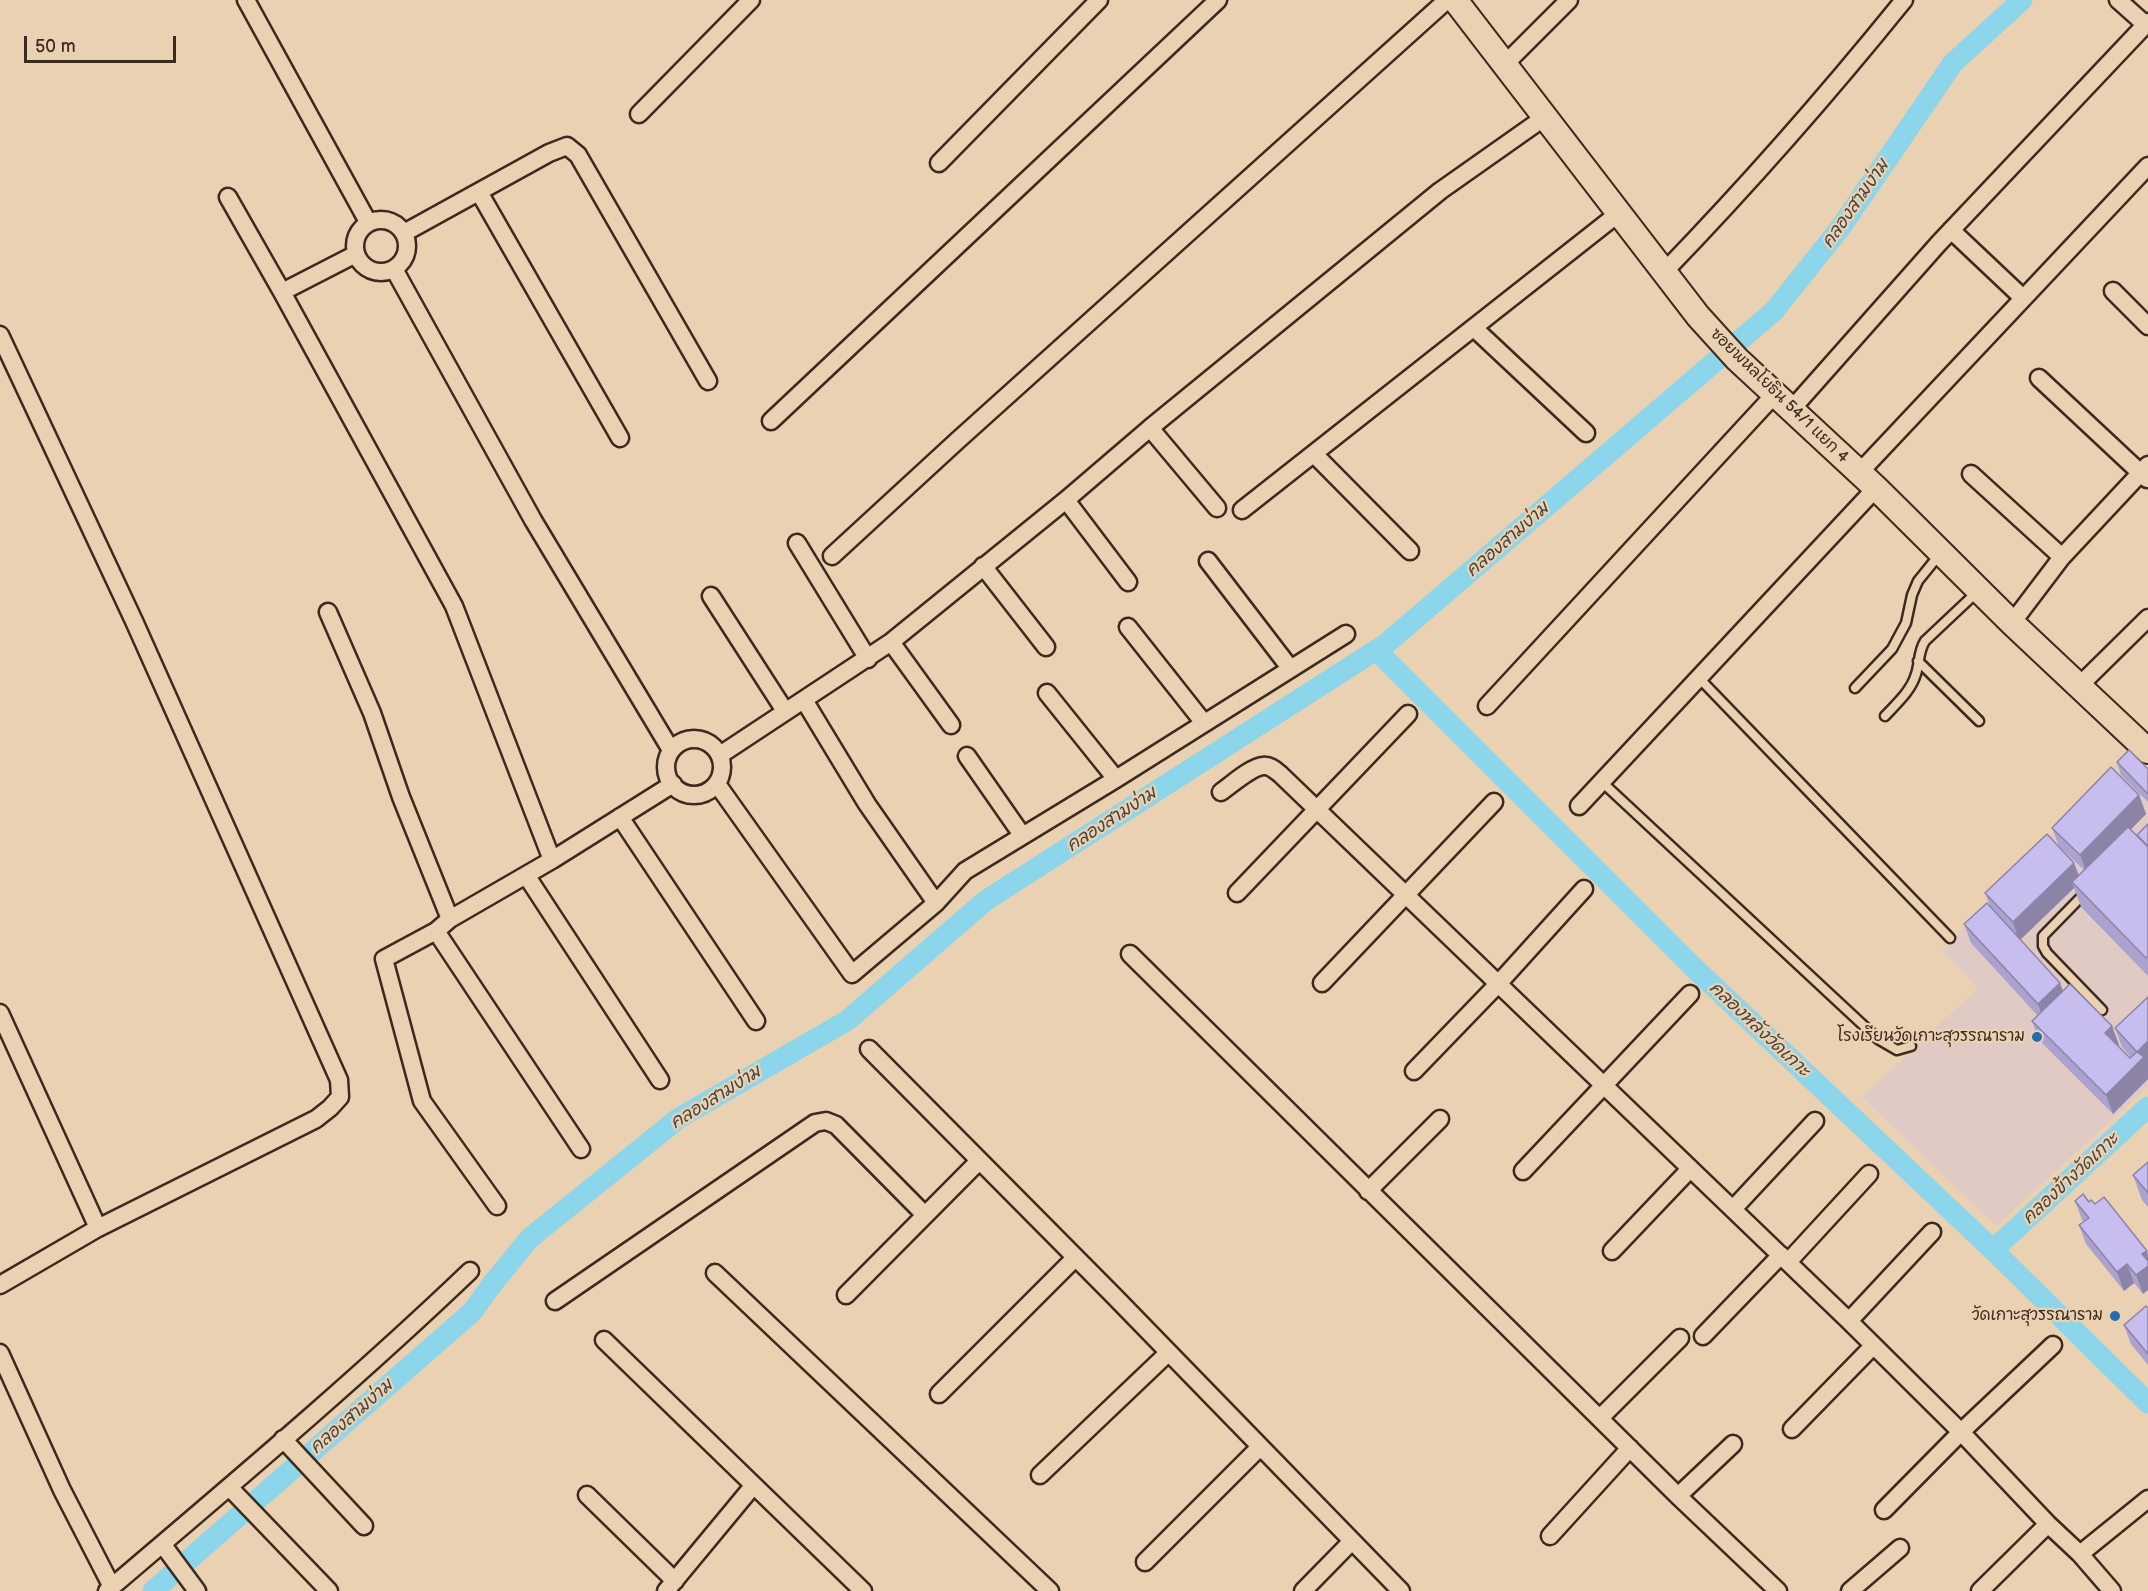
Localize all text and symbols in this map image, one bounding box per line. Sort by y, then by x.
scale bar [27,24,178,62]
text: 50 m [35,36,76,57]
water label: คลองสามง่าม [1818,156,1894,252]
street label: ซอยพหลโยธิน 54/1 แยก 4 [1706,325,1852,467]
water label: คลองสามง่าม [1462,498,1554,582]
water label: คลองสามง่าม [1063,783,1161,857]
water label: คลองหลังวัดเกาะ [1704,978,1814,1082]
place label: โรงเรียนวัดเกาะสุวรรณาราม [1837,1027,2025,1047]
marker: โรงเรียนวัดเกาะสุวรรณาราม [2030,1030,2044,1044]
water label: คลองสามง่าม [667,1062,765,1134]
water label: คลองข้างวัดเกาะ [2018,1129,2124,1229]
place label: วัดเกาะสุวรรณาราม [1972,1306,2103,1326]
marker: วัดเกาะสุวรรณาราม [2108,1309,2122,1323]
water label: คลองสามง่าม [306,1375,398,1459]

